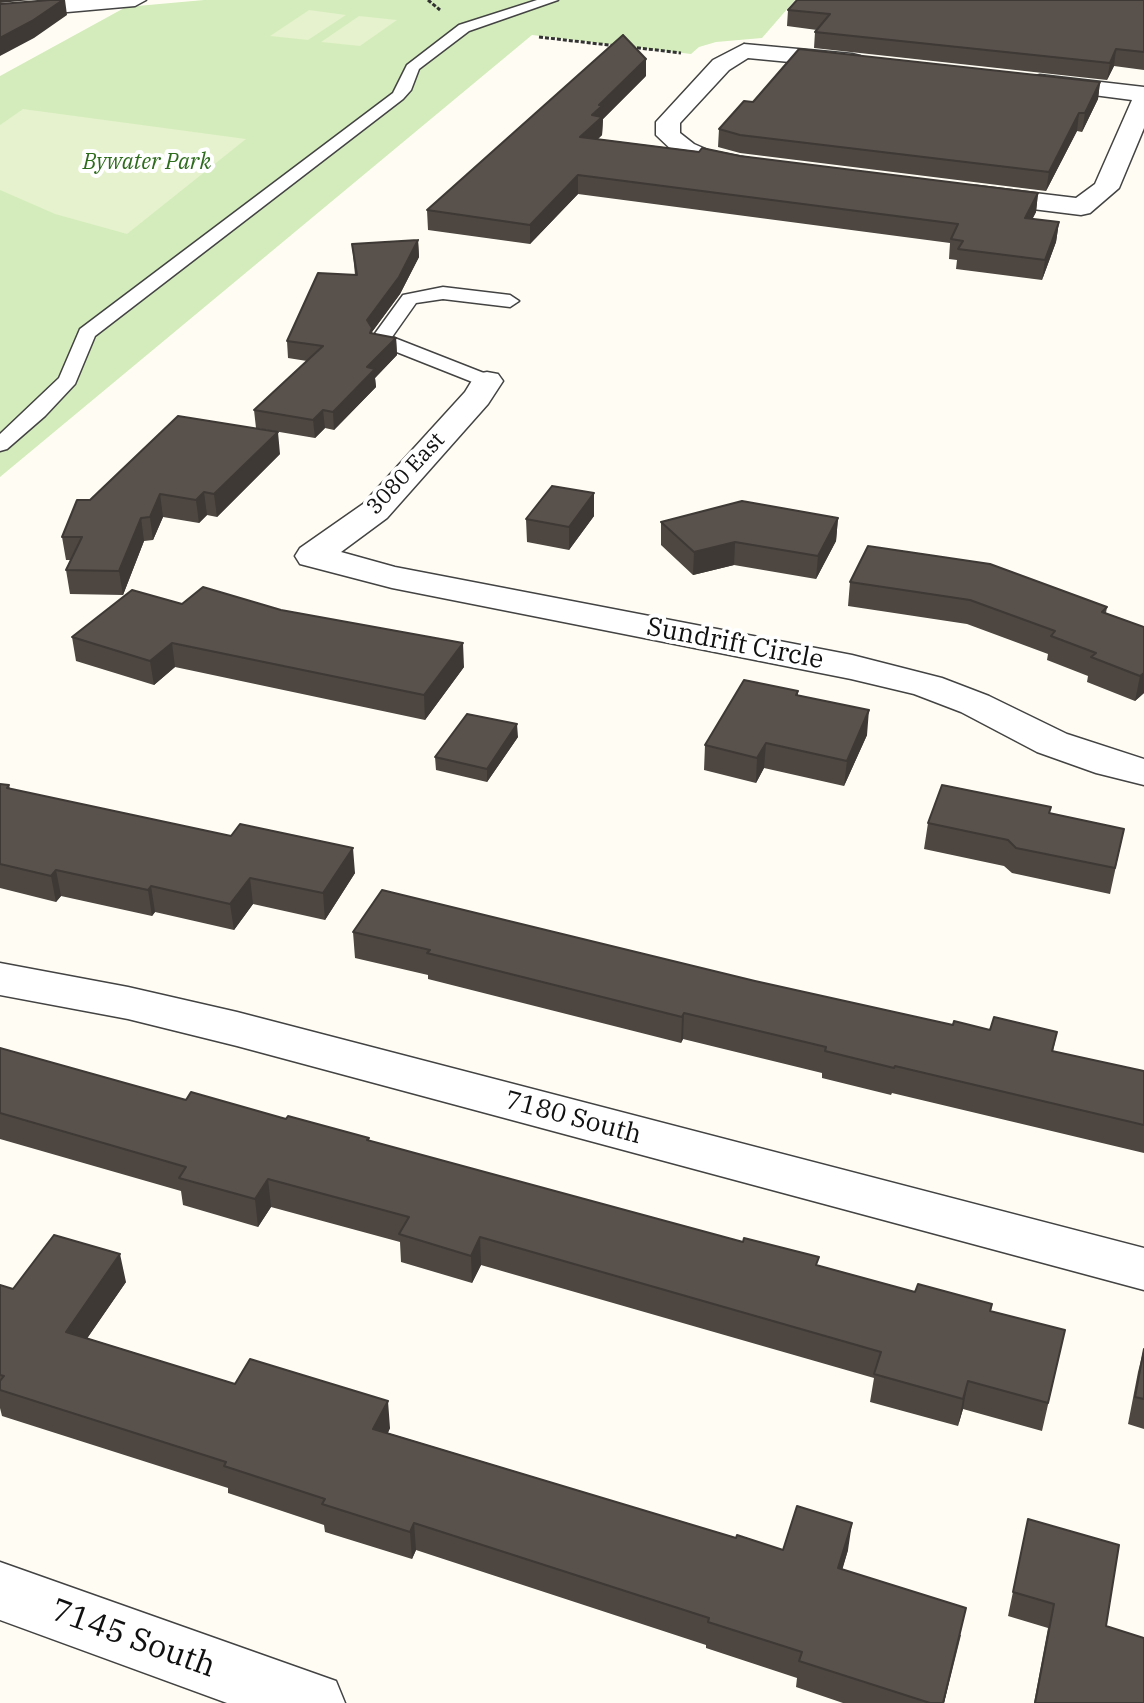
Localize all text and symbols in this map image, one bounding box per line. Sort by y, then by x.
park label: Bywater Park [83,150,211,176]
street label: 3080 East [361,428,451,520]
street label: Sundrift Circle [644,612,826,676]
street label: 7180 South [501,1085,645,1151]
street label: 7145 South [46,1592,220,1686]

